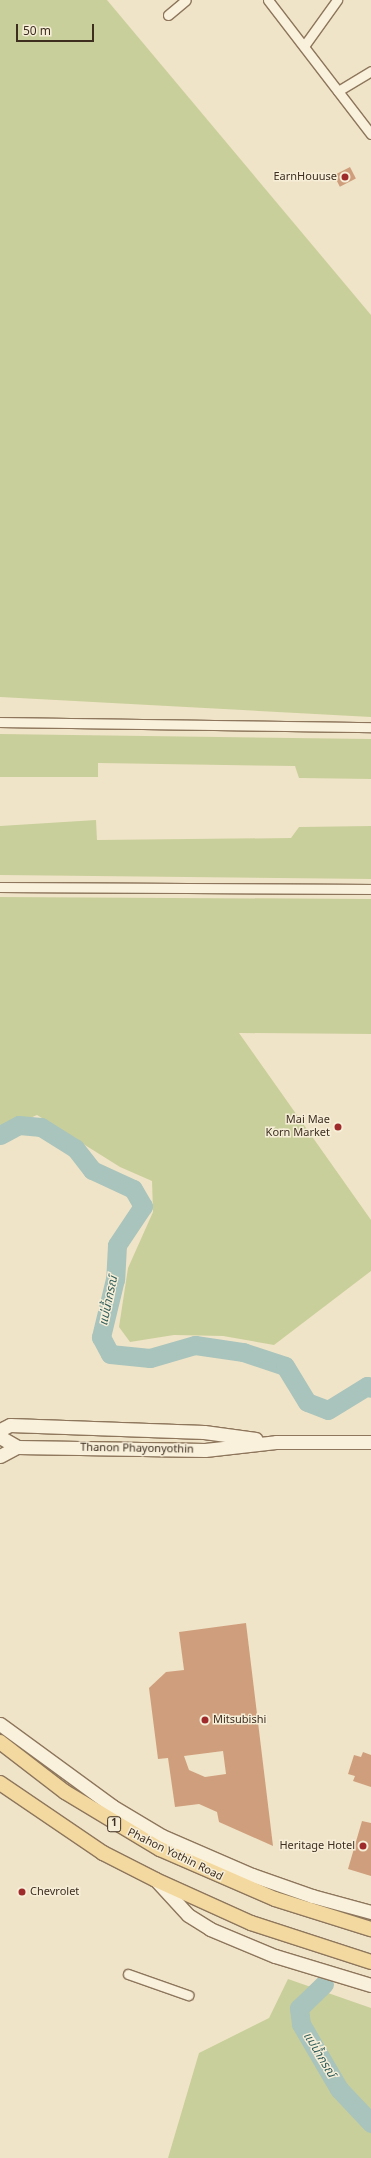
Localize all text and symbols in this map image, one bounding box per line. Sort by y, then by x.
scale bar [18,16,96,42]
text: 50 m [23,22,51,40]
place label: EarnHouuse [273,170,337,184]
marker: EarnHouuse [340,172,350,182]
place label: Mai Mae Korn Market [266,1114,330,1140]
marker: Mai Mae Korn Market [333,1122,343,1132]
water label: แม่น้ำกรณ์ [97,1275,121,1327]
street label: Thanon Phayonyothin [80,1441,194,1457]
place label: Mitsubishi [213,1713,266,1727]
marker: Mitsubishi [200,1715,210,1725]
road number: 1 [107,1816,121,1832]
street label: Phahon Yothin Road [125,1826,225,1884]
place label: Heritage Hotel [279,1839,355,1853]
marker: Heritage Hotel [358,1841,368,1851]
place label: Chevrolet [30,1885,79,1899]
marker: Chevrolet [17,1887,27,1897]
water label: แม่น้ำกรณ์ [300,2030,338,2080]

